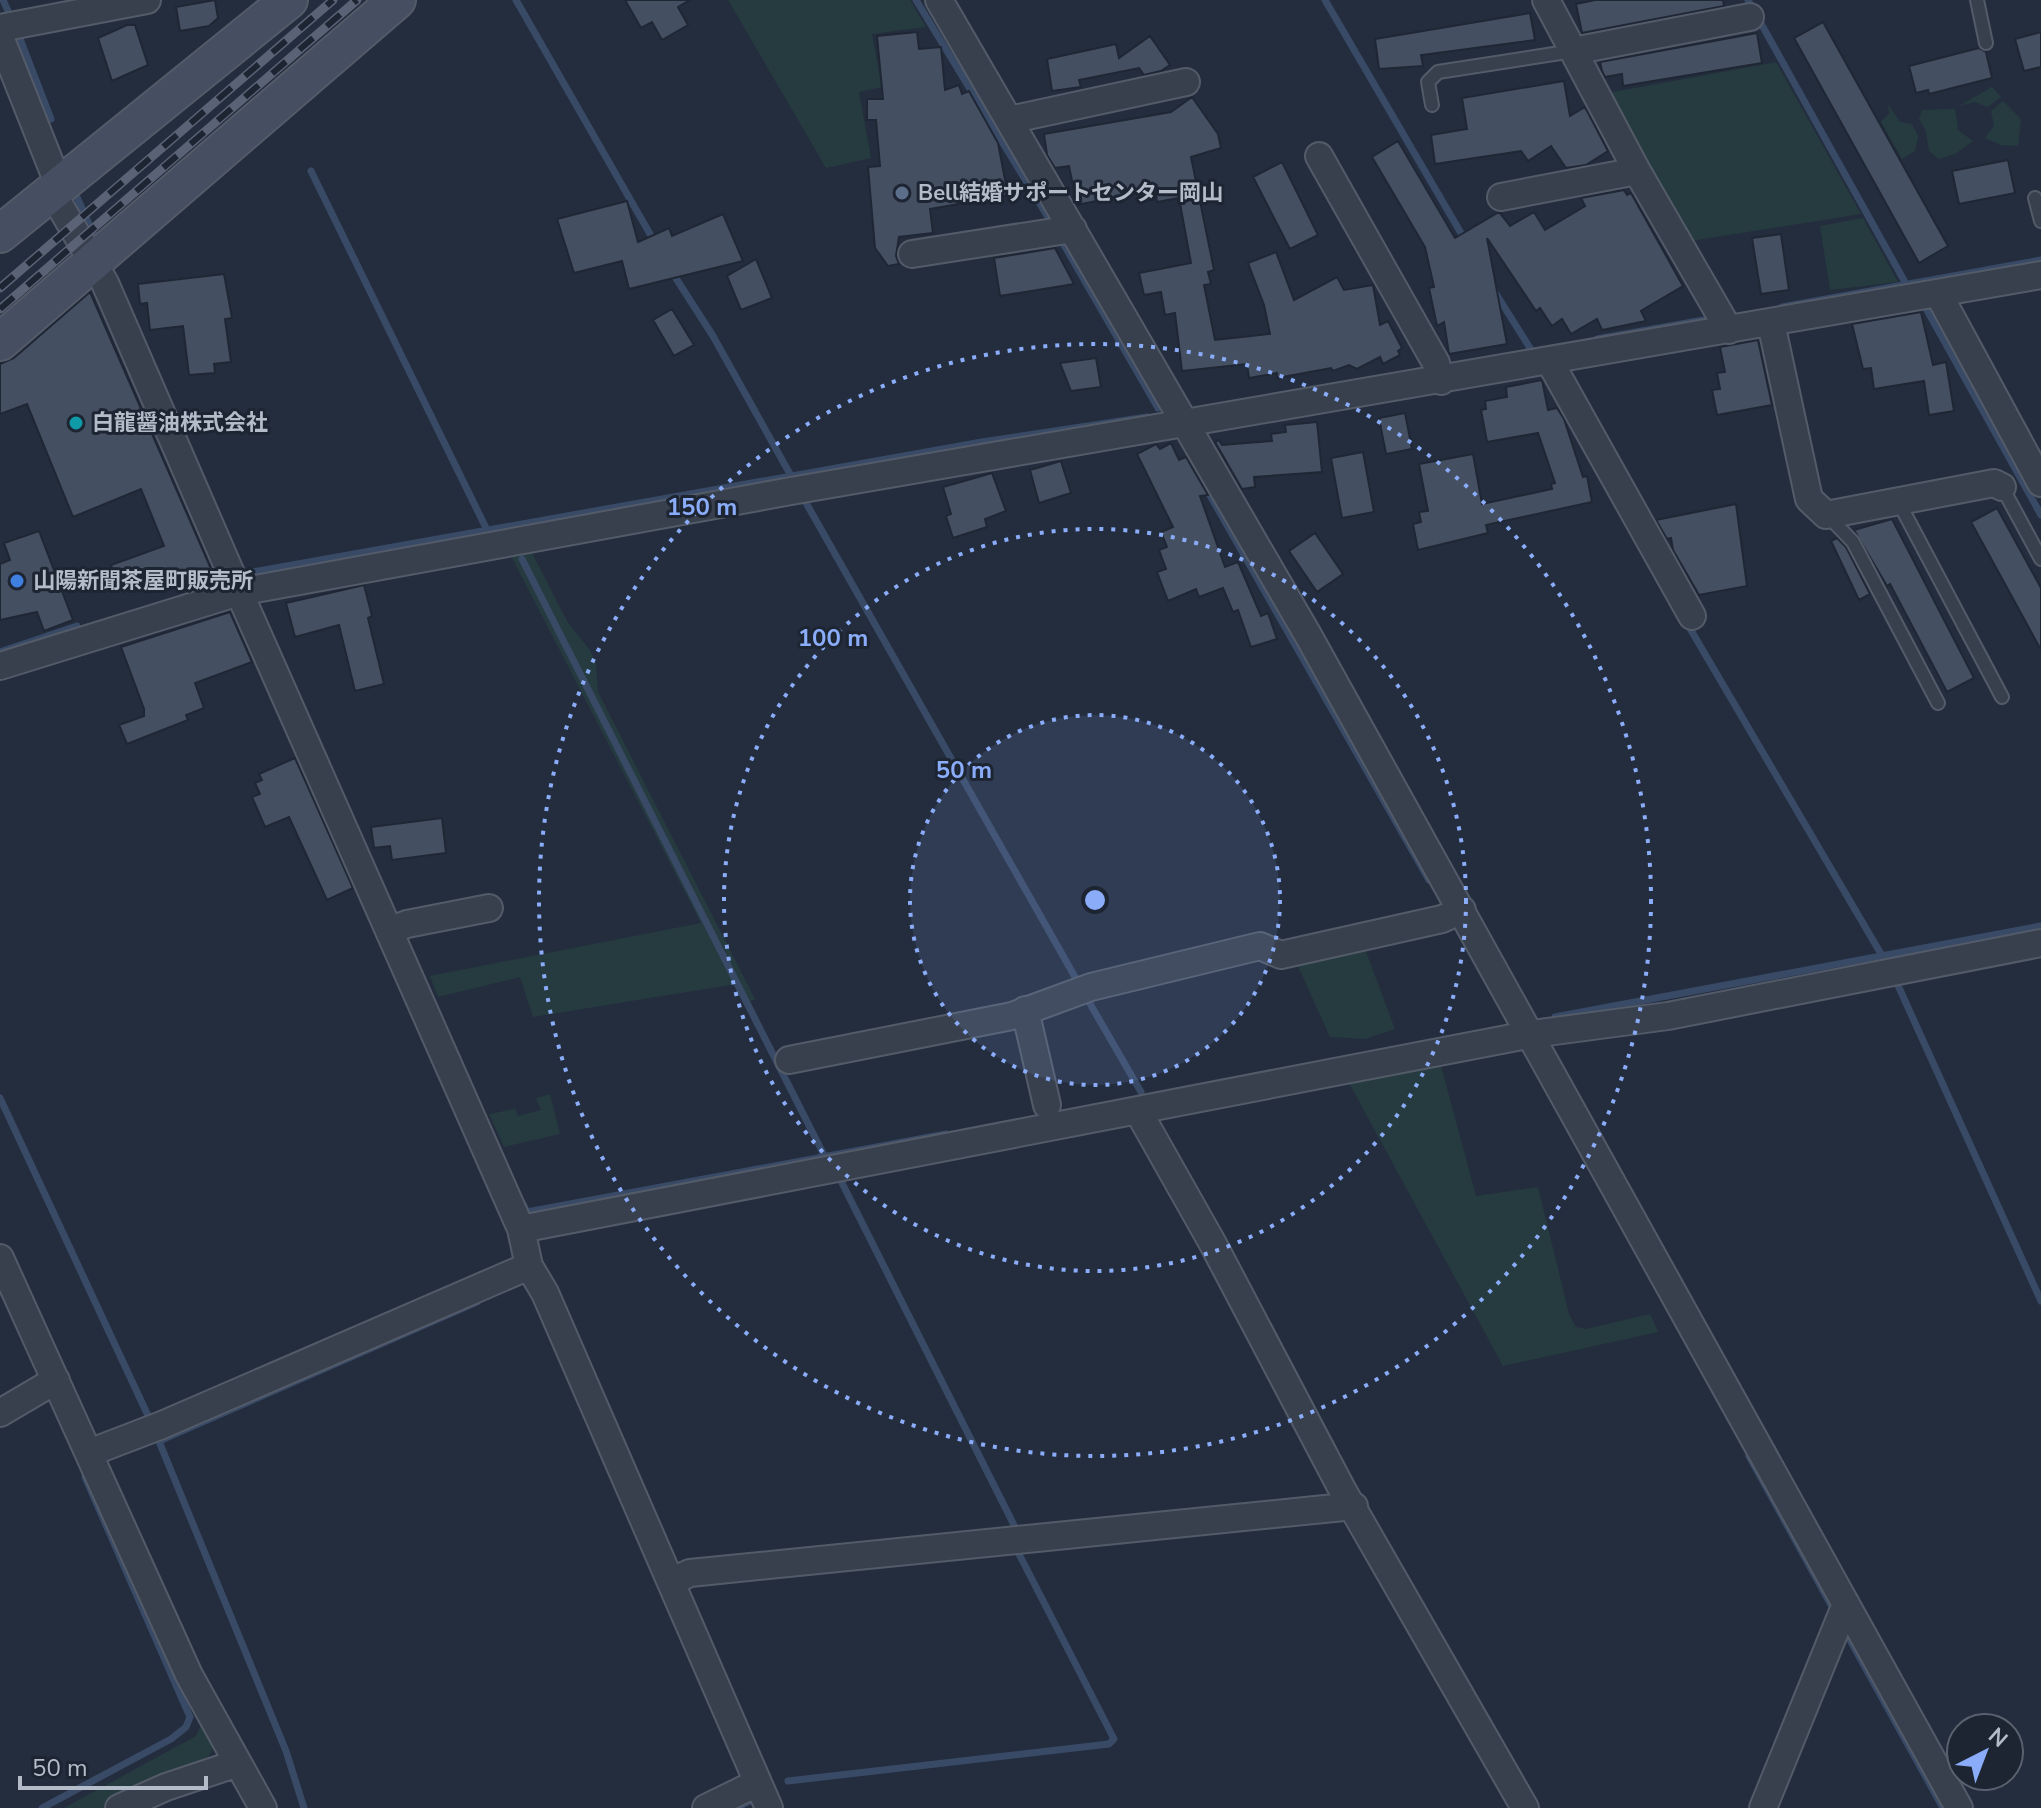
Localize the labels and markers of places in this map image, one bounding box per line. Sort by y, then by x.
place label: Bell結婚サポートセンター岡山 [918,178,1223,208]
marker: Bell結婚サポートセンター岡山 [893,184,911,202]
place label: 白龍醤油株式会社 [92,408,268,438]
marker: 白龍醤油株式会社 [67,414,85,432]
place label: 山陽新聞茶屋町販売所 [33,566,253,596]
marker: 山陽新聞茶屋町販売所 [8,572,26,590]
centre of rings [1081,886,1109,914]

